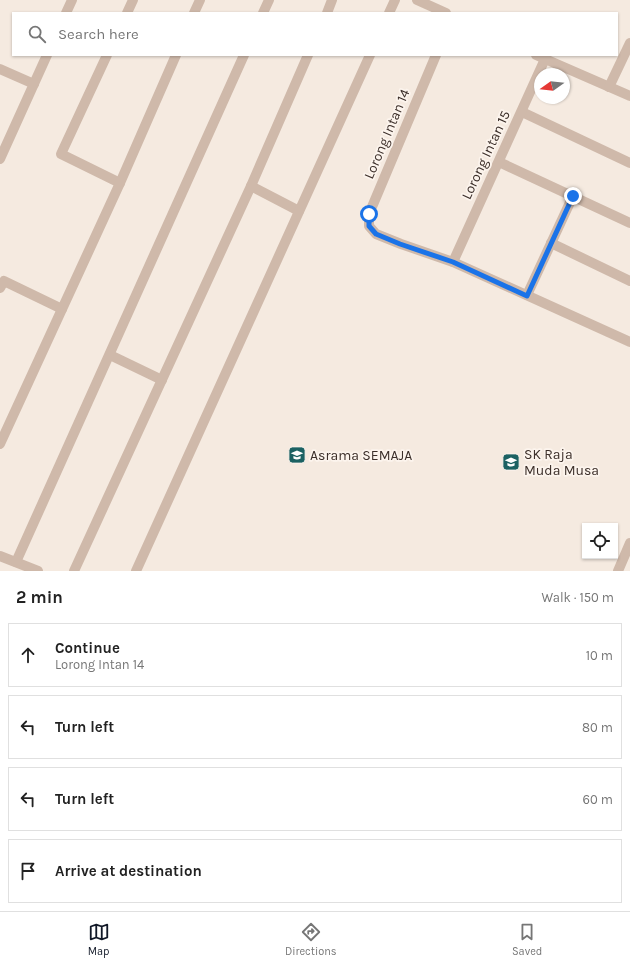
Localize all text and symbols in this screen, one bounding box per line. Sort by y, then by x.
search box [12,12,618,56]
icon: search [26,23,48,45]
text: Search here [58,25,139,43]
north arrow [534,68,570,104]
street label: Lorong Intan 14 [360,86,414,182]
street label: Lorong Intan 15 [458,108,514,202]
route end [564,187,582,205]
route start [360,205,378,223]
school or university icon: Asrama SEMAJA [287,445,307,465]
place label: SK Raja Muda Musa [524,446,599,479]
place label: Asrama SEMAJA [310,447,412,464]
school or university icon: SK Raja Muda Musa [501,452,521,472]
map controls [582,523,618,559]
button: locate [582,523,618,559]
text: 2 min [16,587,63,607]
text: Walk · 150 m [542,590,614,605]
text: Continue [55,639,120,657]
icon: ahead [17,644,39,666]
text: 10 m [586,648,613,663]
text: Lorong Intan 14 [55,657,144,672]
icon: left [17,716,39,738]
text: Turn left [55,718,114,736]
text: 80 m [582,720,613,735]
icon: left [17,788,39,810]
text: Turn left [55,790,114,808]
text: 60 m [583,792,613,807]
icon: arrive [17,860,39,882]
text: Arrive at destination [55,862,202,880]
tab: Map [88,921,110,958]
tab: Directions [285,921,337,958]
tab: Saved [512,921,542,958]

